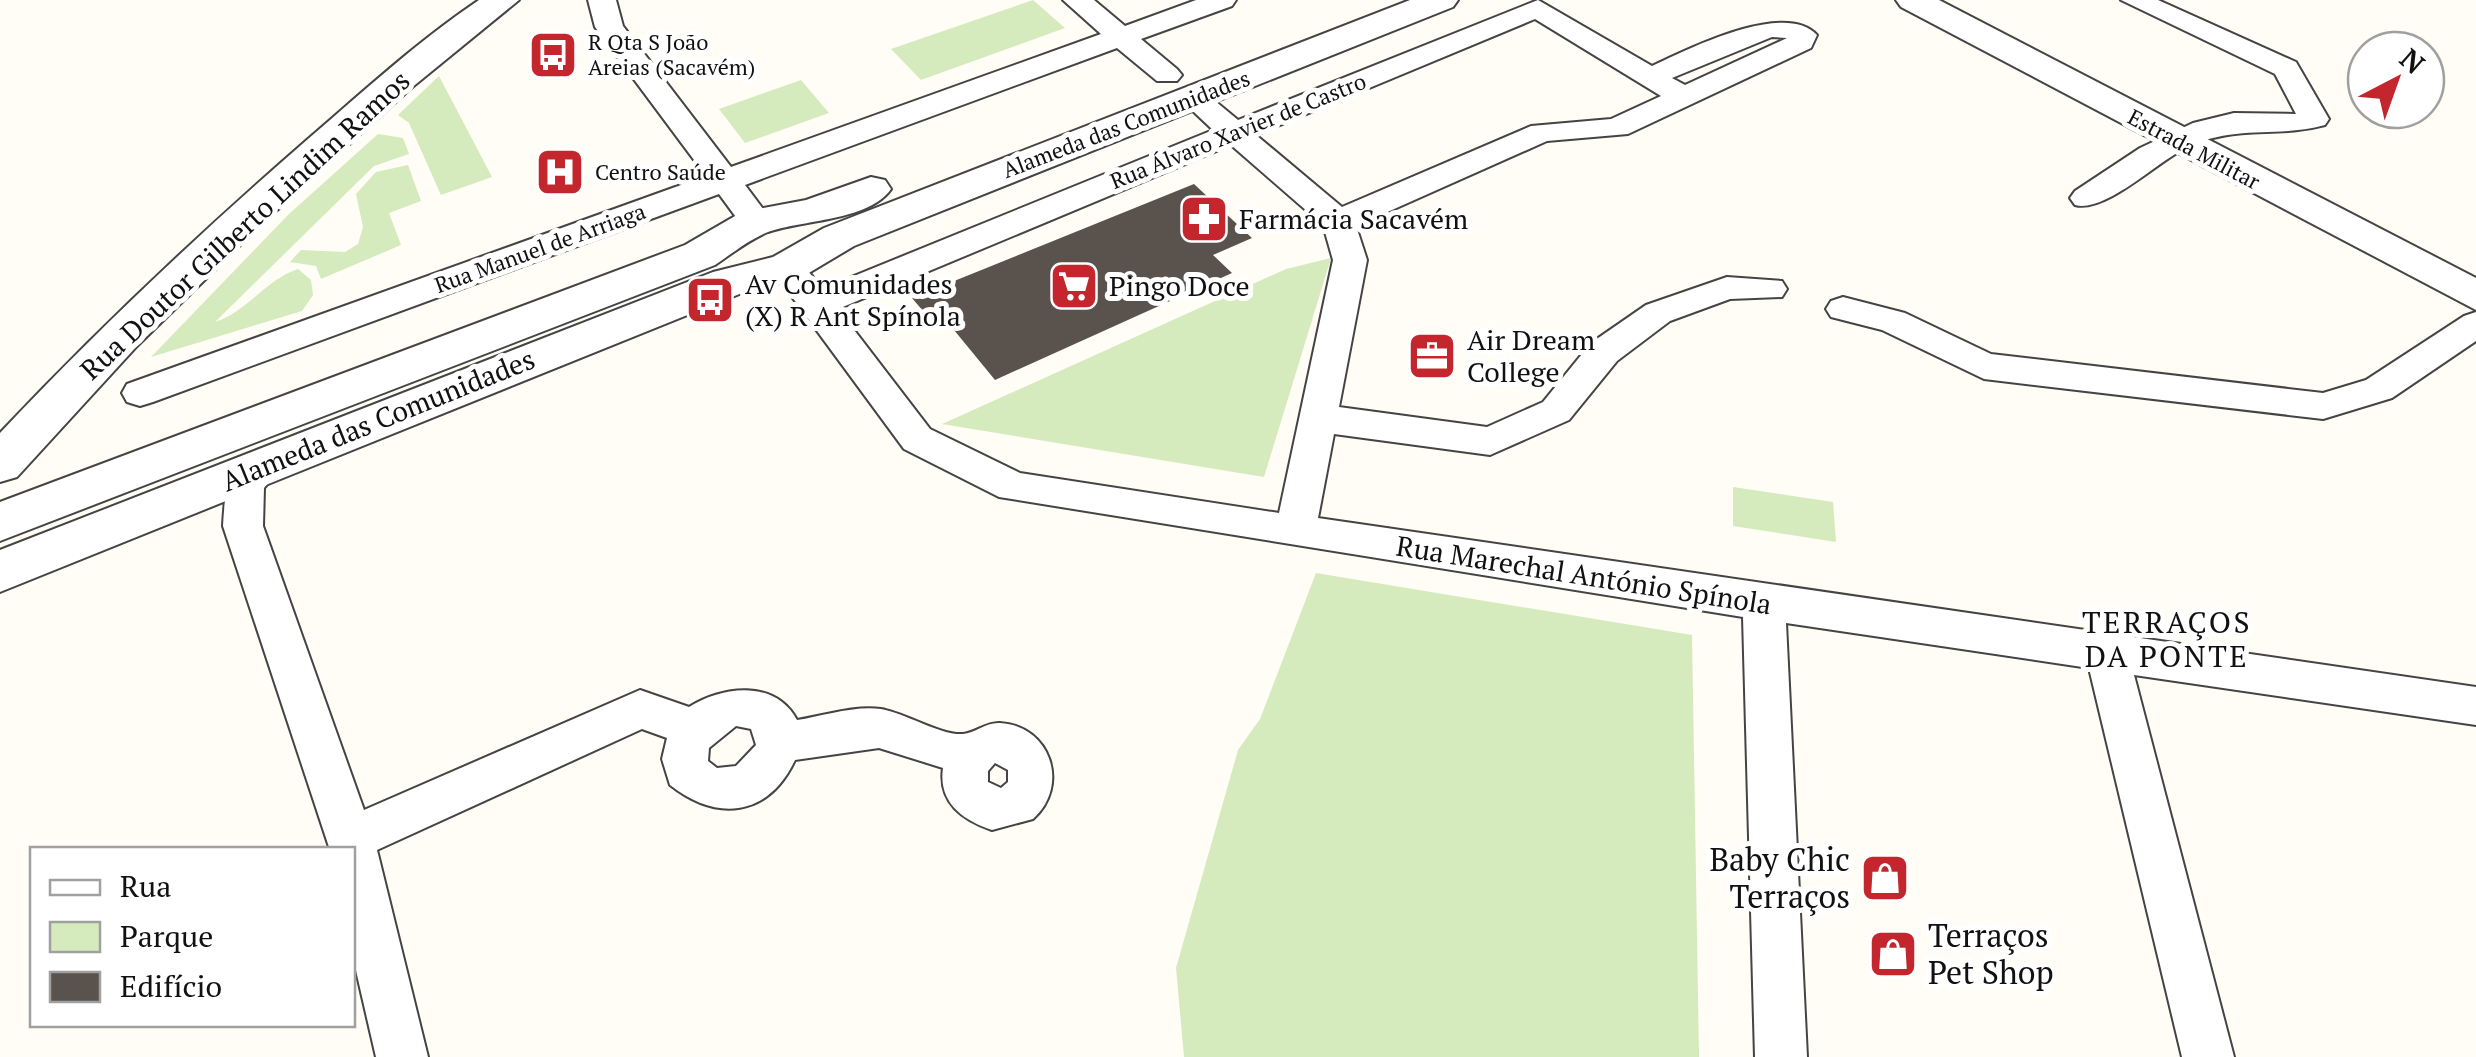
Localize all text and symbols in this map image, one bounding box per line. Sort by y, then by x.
place label: R Qta S João Areias (Sacavém) [588,27,755,81]
bus stop icon: R Qta S João Areias (Sacavém) [527,29,579,81]
north arrow [2346,30,2446,130]
text: N [2393,40,2433,82]
street label: Rua Doutor Gilberto Lindim Ramos [72,62,417,387]
street label: Alameda das Comunidades [998,63,1254,184]
street label: Rua Álvaro Xavier de Castro [1106,66,1370,195]
street label: Estrada Militar [2123,102,2266,196]
hospital icon: Centro Saúde [534,146,586,198]
place label: Centro Saúde [595,157,726,186]
pharmacy icon: Farmácia Sacavém [1178,193,1230,245]
street label: Rua Manuel de Arriaga [430,196,649,299]
place label: Farmácia Sacavém [1239,200,1468,237]
supermarket icon: Pingo Doce [1048,260,1100,312]
place label: Av Comunidades (X) R Ant Spínola [745,265,961,334]
place label: Pingo Doce [1109,267,1250,304]
bus stop icon: Av Comunidades (X) R Ant Spínola [684,274,736,326]
place label: Air Dream College [1467,321,1595,390]
office icon: Air Dream College [1406,330,1458,382]
street label: Alameda das Comunidades [216,340,540,499]
street label: Rua Marechal António Spínola [1394,527,1774,622]
district label: TERRAÇOS DA PONTE [2082,602,2252,676]
place label: Baby Chic Terraços [1709,838,1850,917]
legend [30,847,355,1027]
shop icon: Baby Chic Terraços [1859,852,1911,904]
text: Rua [120,866,171,906]
place label: Terraços Pet Shop [1928,914,2054,993]
text: Parque [120,916,213,956]
shop icon: Terraços Pet Shop [1867,928,1919,980]
text: Edifício [120,966,222,1006]

